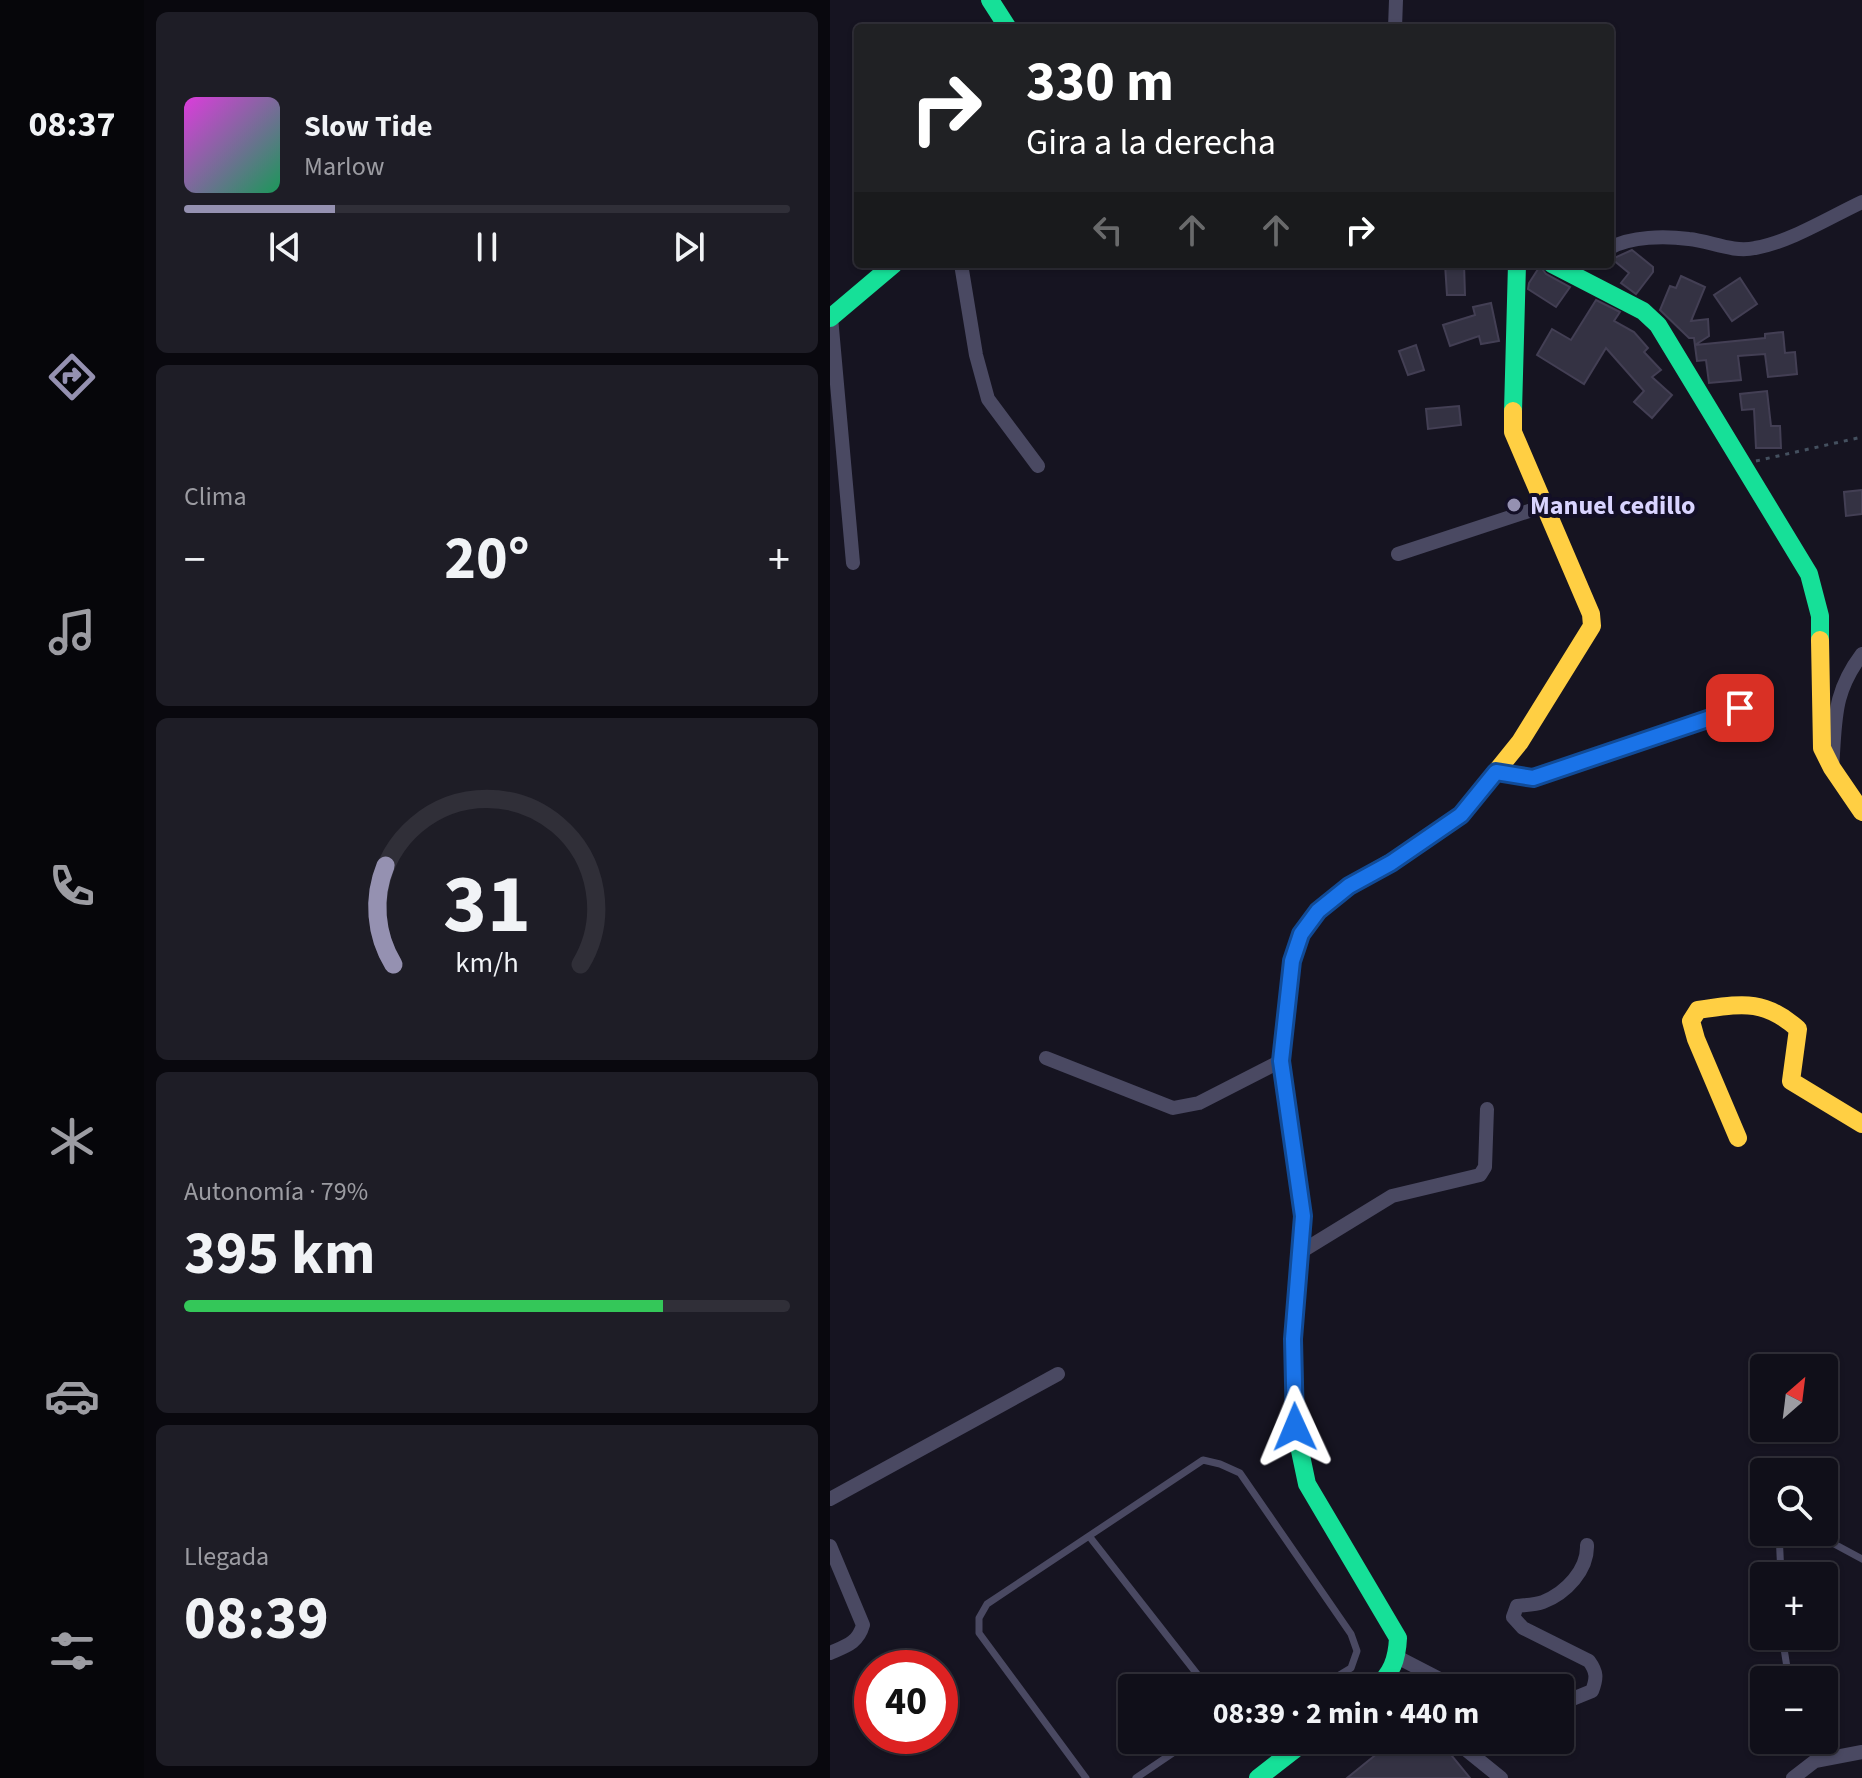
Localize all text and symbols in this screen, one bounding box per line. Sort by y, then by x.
text: 330 m [1026,43,1174,122]
icon: right [894,56,998,160]
text: 08:37 [29,99,115,150]
text: Slow Tide [304,105,433,148]
text: Gira a la derecha [1026,117,1276,168]
text: Marlow [304,148,384,185]
icon: left [1086,208,1130,252]
icon: ahead [1170,208,1214,252]
icon: ahead [1254,208,1298,252]
icon: right [1338,208,1382,252]
icon: previous [263,225,307,269]
icon: pause [465,225,509,269]
icon: next [667,225,711,269]
icon: directions [44,349,100,405]
text: Clima [184,478,247,515]
place label: Manuel cedillo [1530,487,1696,524]
marker: Manuel cedillo [1505,496,1523,514]
text: 20° [444,517,530,602]
text: − [184,529,206,592]
text: + [768,529,790,592]
icon: music [44,604,100,660]
pin [1706,674,1774,742]
icon: arrive [1718,686,1762,730]
text: 31 [443,846,531,964]
icon: phone [44,858,100,914]
text: km/h [455,943,519,983]
icon: climate [44,1113,100,1169]
text: Autonomía · 79% [184,1173,368,1210]
text: 395 km [184,1212,375,1297]
north arrow [1750,1354,1838,1442]
map controls [1750,1354,1838,1754]
icon: car [44,1368,100,1424]
position arrow [1253,1385,1337,1469]
button: search [1750,1458,1838,1546]
text: Llegada [184,1538,269,1575]
button: + [1750,1562,1838,1650]
text: 08:39 [184,1577,329,1662]
icon: filters [44,1623,100,1679]
speed limit sign: 40 [854,1650,958,1754]
button: − [1750,1666,1838,1754]
text: 08:39 · 2 min · 440 m [1213,1692,1479,1735]

